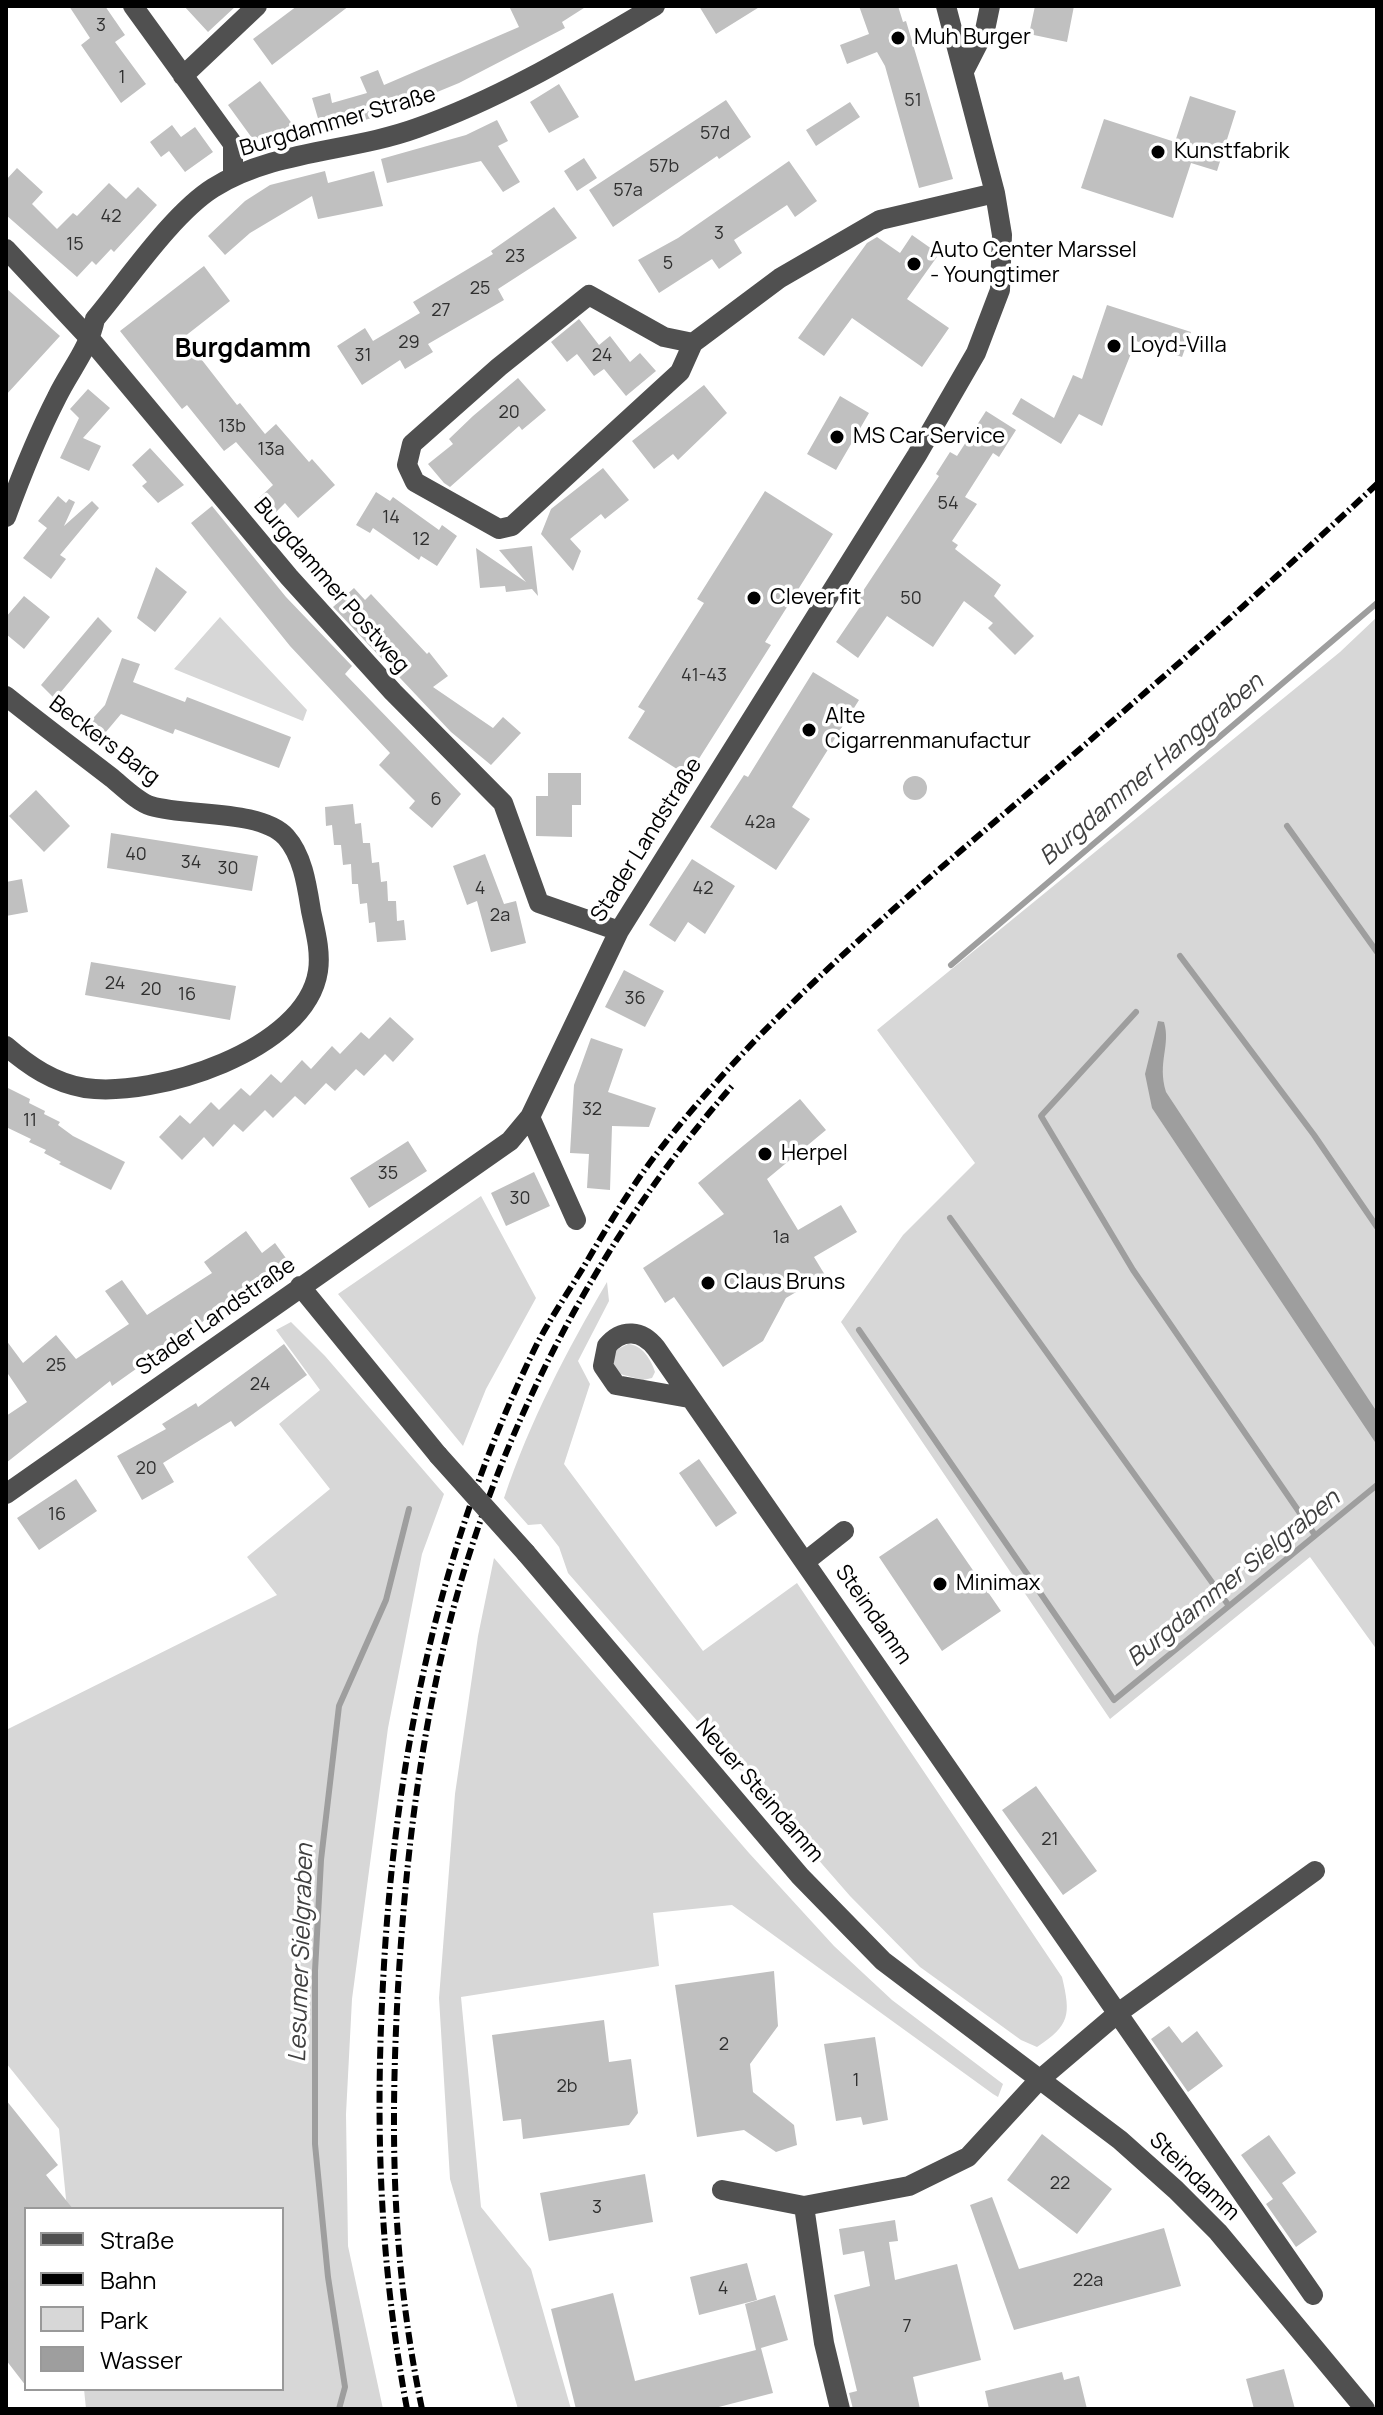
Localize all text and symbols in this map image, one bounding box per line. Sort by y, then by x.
house number: 3 [96,15,106,37]
place label: Muh Burger [914,25,1031,51]
marker: Muh Burger [889,29,907,47]
house number: 1 [118,67,126,89]
street label: Burgdammer Straße [237,81,439,163]
house number: 51 [904,90,922,112]
house number: 57d [700,123,730,145]
place label: Kunstfabrik [1174,139,1289,165]
marker: Kunstfabrik [1149,143,1167,161]
house number: 57b [649,156,679,178]
house number: 57a [613,180,643,202]
house number: 42 [101,206,121,228]
house number: 3 [714,223,724,245]
house number: 15 [66,234,84,256]
place label: Auto Center Marssel - Youngtimer [930,238,1137,290]
house number: 23 [505,246,525,268]
house number: 5 [663,253,673,275]
marker: Auto Center Marssel - Youngtimer [905,255,923,273]
house number: 25 [470,278,490,300]
house number: 27 [431,300,451,322]
house number: 29 [398,332,420,354]
place label: Loyd-Villa [1130,333,1227,359]
district label: Burgdamm [175,334,311,366]
marker: Loyd-Villa [1105,337,1123,355]
house number: 31 [355,345,371,367]
house number: 24 [592,345,612,367]
house number: 20 [498,402,520,424]
house number: 13b [218,416,246,438]
place label: MS Car Service [853,424,1005,450]
marker: MS Car Service [828,428,846,446]
house number: 13a [258,439,284,461]
street label: Burgdammer Postweg [248,493,414,679]
house number: 54 [937,493,959,515]
house number: 14 [382,507,400,529]
house number: 12 [412,529,430,551]
place label: Clever fit [770,585,861,611]
house number: 50 [900,588,922,610]
marker: Clever fit [745,589,763,607]
house number: 41-43 [681,665,727,687]
water label: Burgdammer Hanggraben [1034,668,1270,872]
street label: Beckers Barg [43,691,165,791]
place label: Alte Cigarrenmanufactur [825,704,1031,756]
marker: Alte Cigarrenmanufactur [800,721,818,739]
street label: Stader Landstraße [586,753,708,927]
house number: 6 [430,789,442,811]
house number: 42a [745,812,775,834]
house number: 40 [125,844,147,866]
house number: 34 [181,852,201,874]
house number: 30 [218,858,238,880]
house number: 4 [475,878,485,900]
house number: 42 [693,878,713,900]
house number: 2a [490,905,510,927]
house number: 24 [105,973,125,995]
house number: 20 [140,979,162,1001]
house number: 16 [178,984,196,1006]
house number: 36 [624,988,646,1010]
house number: 32 [582,1099,602,1121]
house number: 11 [23,1110,37,1132]
place label: Herpel [781,1141,848,1167]
marker: Herpel [756,1145,774,1163]
house number: 35 [378,1163,398,1185]
house number: 30 [510,1188,530,1210]
house number: 1a [772,1227,790,1249]
street label: Stader Landstraße [131,1252,301,1382]
place label: Claus Bruns [724,1270,845,1296]
marker: Claus Bruns [699,1274,717,1292]
house number: 25 [46,1355,66,1377]
house number: 24 [250,1374,270,1396]
house number: 20 [135,1458,157,1480]
water label: Burgdammer Sielgraben [1122,1484,1346,1674]
house number: 16 [48,1504,66,1526]
street label: Steindamm [829,1560,917,1670]
place label: Minimax [956,1571,1040,1597]
marker: Minimax [931,1575,949,1593]
street label: Neuer Steindamm [689,1714,829,1868]
house number: 21 [1041,1829,1059,1851]
water label: Lesumer Sielgraben [284,1843,320,2063]
house number: 2 [719,2034,729,2056]
house number: 1 [852,2070,860,2092]
house number: 2b [557,2076,577,2098]
street label: Steindamm [1143,2127,1245,2227]
house number: 22 [1050,2173,1070,2195]
house number: 3 [592,2197,602,2219]
legend [24,2207,284,2391]
text: Straße [100,2223,174,2256]
text: Bahn [100,2263,157,2296]
house number: 22a [1073,2270,1103,2292]
house number: 4 [718,2278,728,2300]
text: Park [100,2303,148,2336]
house number: 7 [902,2316,912,2338]
text: Wasser [100,2343,183,2376]

